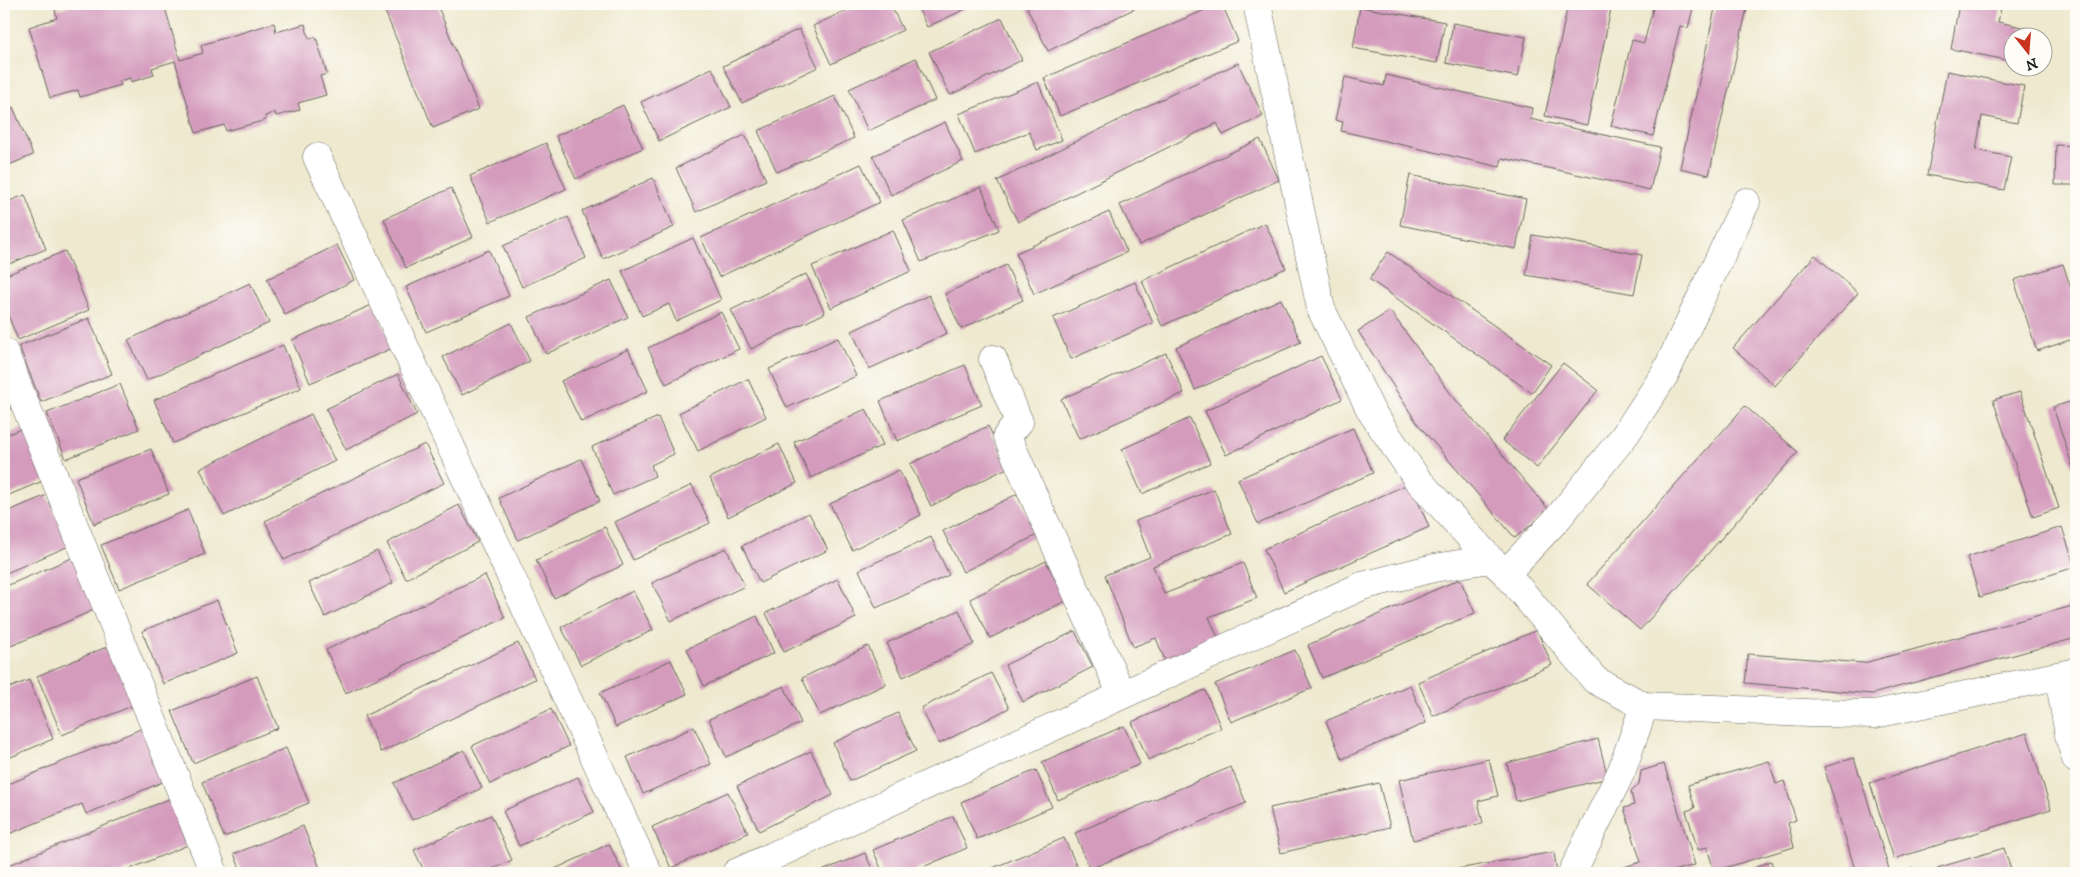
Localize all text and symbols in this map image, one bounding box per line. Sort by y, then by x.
north arrow [2002,28,2052,78]
text: N [2023,53,2040,74]

